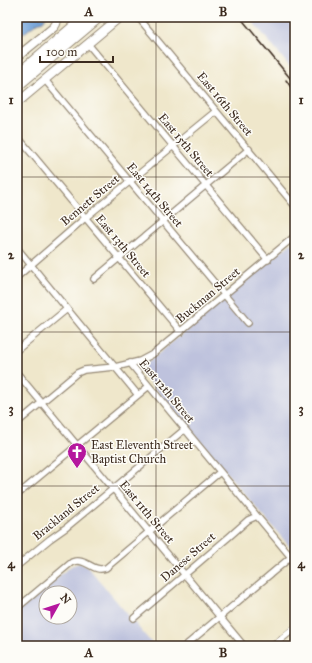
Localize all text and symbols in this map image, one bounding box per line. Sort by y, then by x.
text: A [84,4,94,20]
text: B [219,4,228,20]
scale bar [40,38,113,64]
text: 100 m [46,45,77,59]
street label: East 16th Street [194,69,256,139]
text: 1 [8,92,14,108]
text: 1 [298,92,304,108]
street label: East 15th Street [155,110,217,180]
street label: East 14th Street [124,160,186,231]
street label: Bennett Street [58,171,123,228]
street label: East 13th Street [93,212,154,281]
text: 2 [8,247,15,263]
text: 2 [298,247,305,263]
street label: Buckman Street [173,264,243,326]
street label: East 12th Street [136,356,198,426]
text: 3 [8,401,14,417]
text: 3 [298,401,304,417]
place label: East Eleventh Street Baptist Church [91,438,194,466]
church icon: East Eleventh Street Baptist Church [66,441,88,469]
street label: East 11th Street [117,478,178,547]
street label: Brackland Street [30,481,103,543]
street label: Danese Street [158,529,219,585]
text: 4 [7,556,15,572]
text: 4 [297,556,305,572]
north arrow [38,585,78,625]
text: N [57,591,74,607]
text: A [84,645,94,661]
text: B [219,645,228,661]

